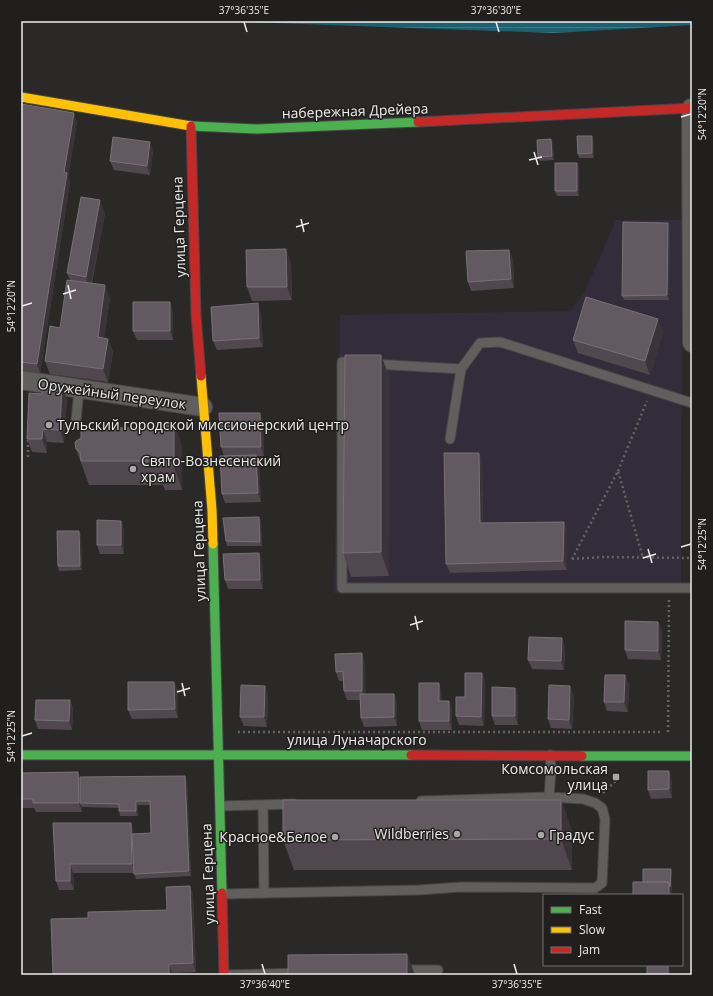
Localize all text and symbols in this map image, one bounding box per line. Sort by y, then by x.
text: 37°36'35"E [219,3,269,17]
text: 37°36'30"E [471,3,521,17]
text: 54°12'20"N [695,88,709,140]
street label: набережная Дрейера [281,98,429,123]
street label: улица Герцена [167,176,190,278]
text: 54°12'20"N [4,280,18,332]
street label: Оружейный переулок [37,374,188,413]
place label: Тульский городской миссионерский центр [57,415,349,434]
marker: Тульский городской миссионерский центр [44,420,54,430]
place label: Свято-Вознесенский храм [141,451,281,486]
marker: Свято-Вознесенский храм [128,464,138,474]
street label: улица Герцена [187,500,210,602]
text: 54°12'25"N [695,518,709,570]
text: 54°12'25"N [4,710,18,762]
street label: улица Луначарского [287,730,427,749]
place label: Комсомольская улица [501,759,608,794]
marker: Комсомольская улица [611,772,621,782]
street label: улица Герцена [196,823,219,925]
place label: Wildberries [375,824,449,843]
place label: Градус [549,825,595,844]
place label: Красное&Белое [219,827,327,846]
marker: Wildberries [452,829,462,839]
marker: Градус [536,830,546,840]
marker: Красное&Белое [330,832,340,842]
legend [543,894,683,966]
text: Fast [579,901,602,918]
text: Slow [579,921,606,938]
text: Jam [578,941,600,958]
text: 37°36'40"E [240,977,290,991]
text: 37°36'35"E [492,977,542,991]

